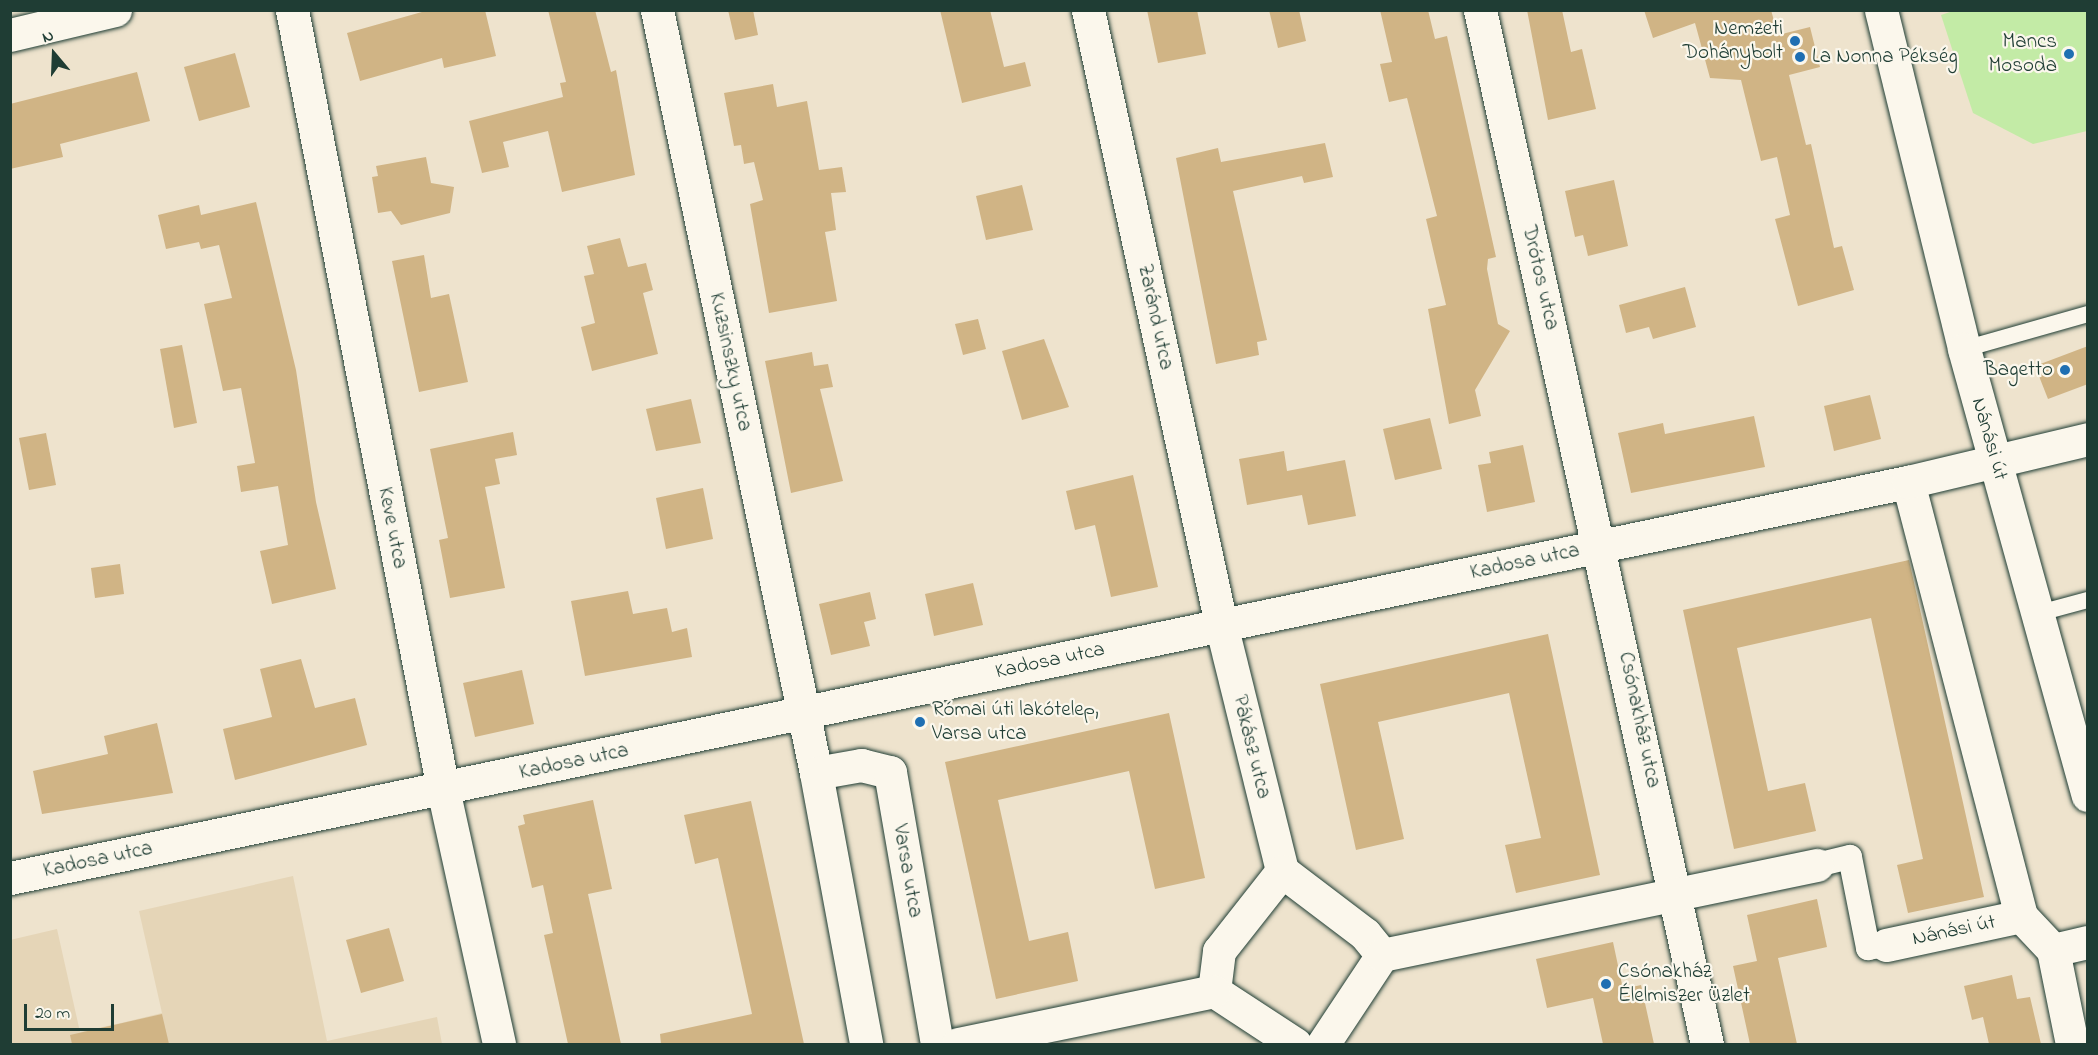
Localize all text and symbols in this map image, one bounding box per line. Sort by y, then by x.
place label: Nemzeti Dohánybolt [1683,16,1783,66]
north arrow [24,24,84,84]
text: N [39,24,57,50]
place label: Mancs Mosoda [1989,29,2057,79]
marker: Nemzeti Dohánybolt [1788,34,1802,48]
place label: La Nonna Pékség [1812,44,1958,70]
marker: Mancs Mosoda [2062,47,2076,61]
marker: La Nonna Pékség [1793,50,1807,64]
street label: Drótos utca [1516,223,1564,333]
street label: Zaránd utca [1132,262,1178,372]
street label: Kuzsinszky utca [703,290,757,434]
place label: Bagetto [1984,357,2053,383]
marker: Bagetto [2058,363,2072,377]
street label: Nánási út [1965,395,2013,483]
street label: Keve utca [372,485,412,571]
street label: Kadosa utca [1468,538,1582,586]
street label: Kadosa utca [993,637,1107,685]
street label: Csónakház utca [1612,650,1666,790]
street label: Pákász utca [1226,693,1276,801]
place label: Római úti lakótelep, Varsa utca [932,697,1099,747]
marker: Római úti lakótelep, Varsa utca [913,715,927,729]
street label: Kadosa utca [517,738,631,786]
street label: Varsa utca [886,822,928,920]
street label: Kadosa utca [41,836,155,884]
street label: Nánási út [1910,910,1998,952]
place label: Csónakház Élelmiszer Üzlet [1618,959,1750,1009]
marker: Csónakház Élelmiszer Üzlet [1599,977,1613,991]
scale bar [27,992,117,1030]
text: 20 m [35,1001,70,1027]

